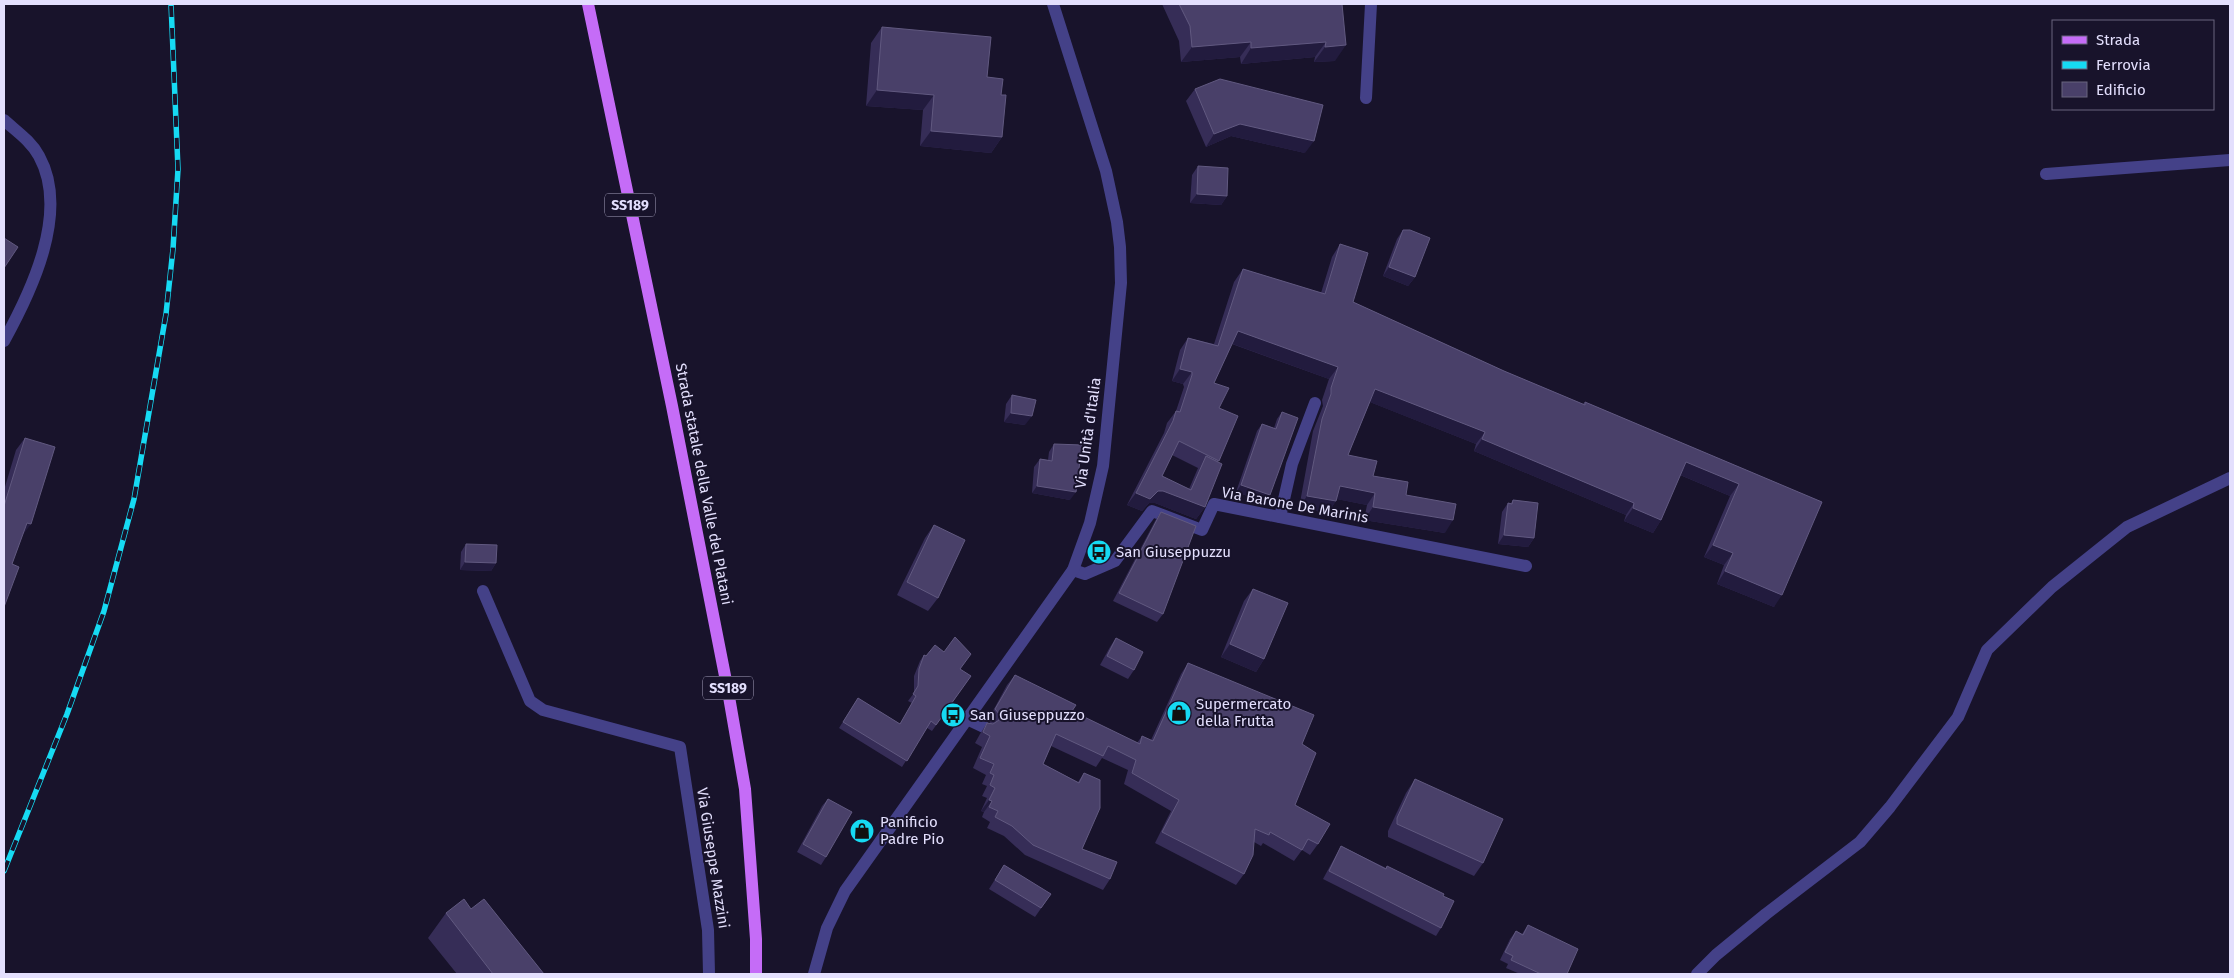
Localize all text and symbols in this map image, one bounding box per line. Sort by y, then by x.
legend [2052,20,2214,110]
text: Strada [2096,31,2140,49]
text: Ferrovia [2096,56,2151,74]
text: Edificio [2096,81,2146,99]
road number: SS189 [605,194,655,216]
street label: Strada statale della Valle del Platani [672,362,736,606]
street label: Via Unità d'Italia [1071,376,1105,490]
street label: Via Barone De Marinis [1220,483,1370,527]
bus stop icon: San Giuseppuzzu [1086,539,1112,565]
place label: San Giuseppuzzu [1116,543,1231,561]
road number: SS189 [703,676,753,700]
place label: Supermercato della Frutta [1196,695,1291,730]
shop icon: Supermercato della Frutta [1166,700,1192,726]
bus stop icon: San Giuseppuzzo [940,702,966,728]
place label: San Giuseppuzzo [970,706,1085,724]
street label: Via Giuseppe Mazzini [693,786,733,930]
place label: Panificio Padre Pio [880,813,944,848]
shop icon: Panificio Padre Pio [849,818,875,844]

